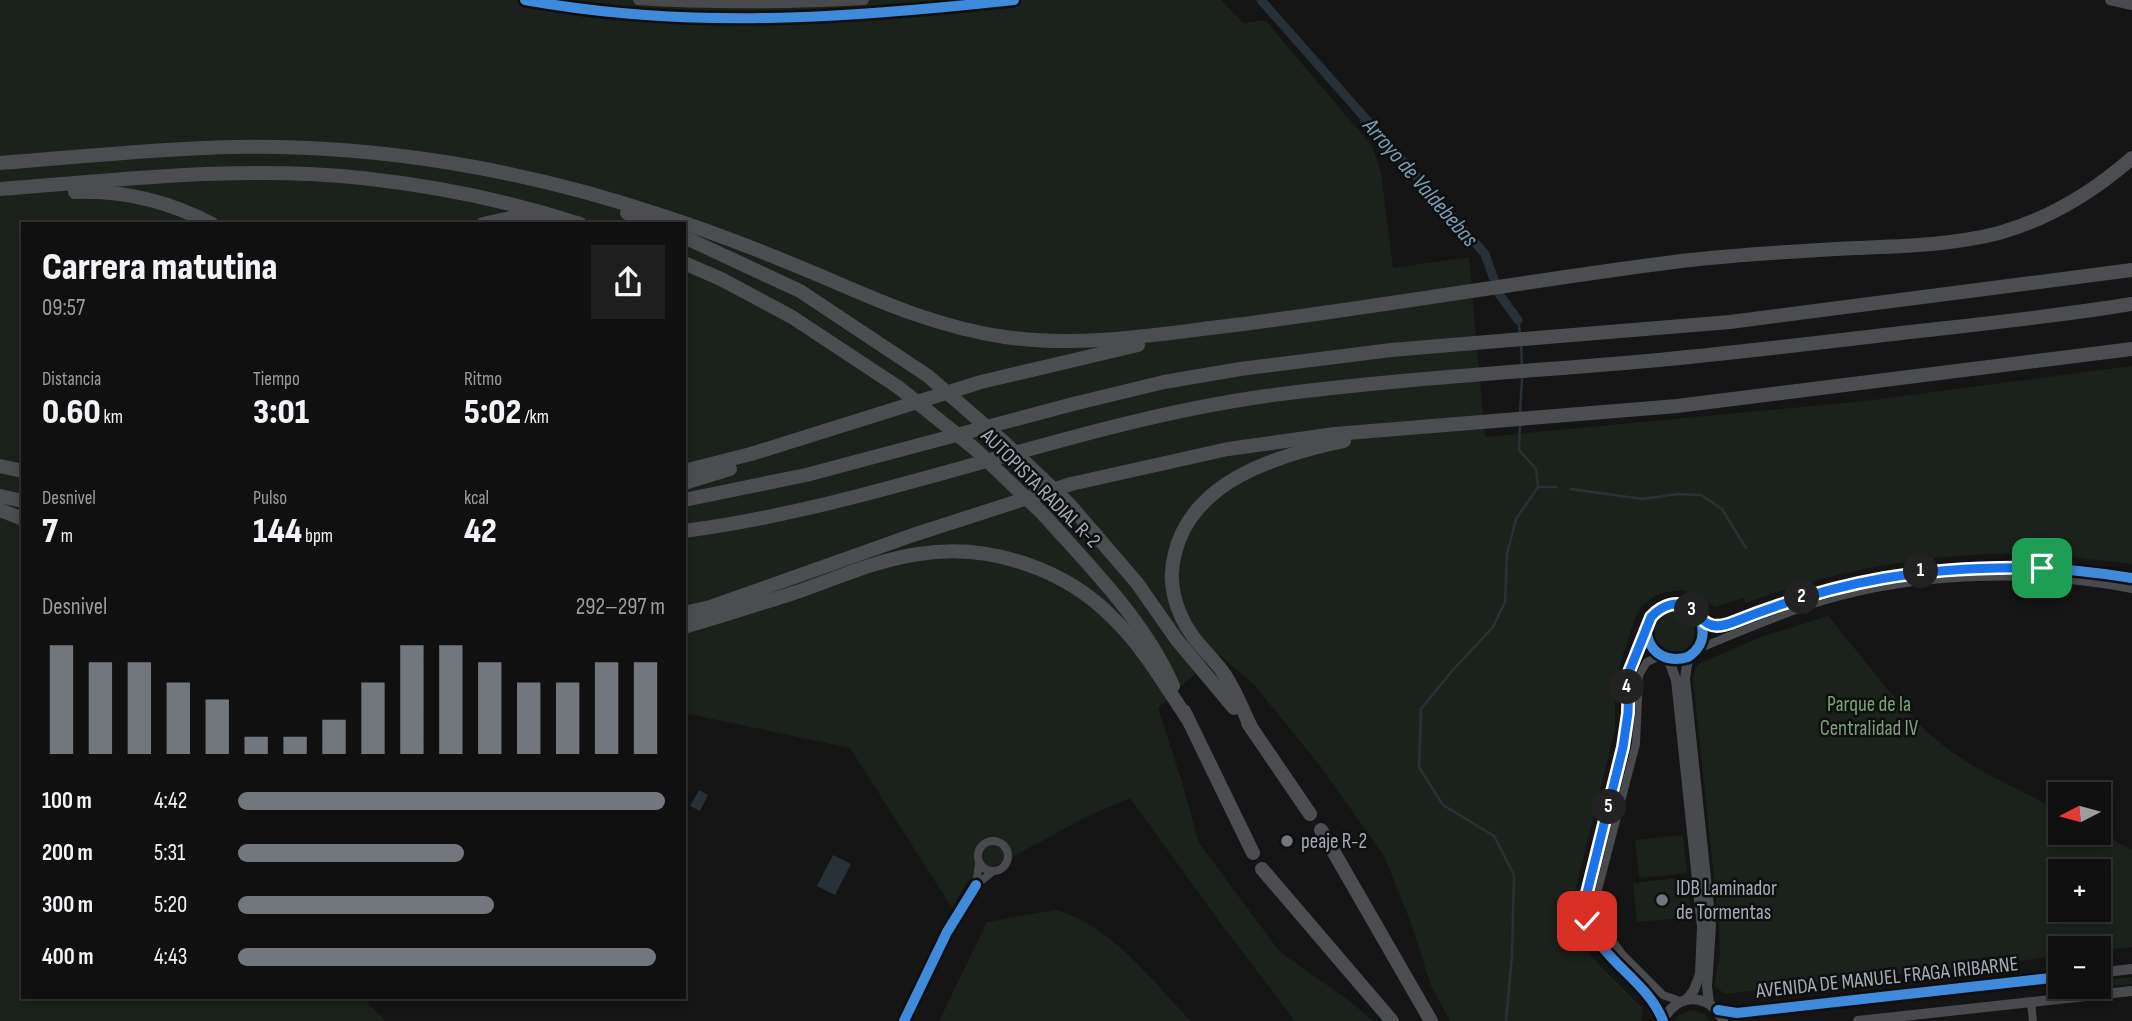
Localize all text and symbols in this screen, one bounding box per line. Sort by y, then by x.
water label: Arroyo de Valdebebas [1356,112,1484,253]
text: Carrera matutina [42,245,277,290]
button: share [591,245,665,319]
text: 09:57 [42,294,85,322]
text: Distancia [42,368,101,391]
text: Tiempo [253,368,300,391]
text: Ritmo [464,368,502,391]
text: 0.60 [42,391,101,434]
text: 3:01 [253,391,309,434]
text: 5:02 [464,391,521,434]
text: km [101,406,123,429]
text: /km [521,406,549,429]
street label: AUTOPISTA RADIAL R-2 [975,423,1105,553]
text: Desnivel [42,487,96,510]
text: Pulso [253,487,287,510]
text: kcal [464,487,489,510]
text: 7 [42,510,58,553]
text: 144 [253,510,302,553]
text: 42 [464,510,497,553]
text: m [58,525,73,548]
text: bpm [302,525,333,548]
pin [2012,538,2072,598]
icon: arrive [2023,549,2061,587]
pin: 1 [1904,554,1938,588]
text: 1 [1917,559,1924,582]
pin: 2 [1784,580,1820,614]
text: 2 [1797,585,1806,608]
pin: 3 [1674,592,1710,628]
text: Desnivel [42,593,107,621]
text: 292–297 m [576,593,665,621]
text: 3 [1687,598,1696,621]
pin: 4 [1610,670,1644,704]
text: 4 [1622,675,1631,698]
park label: Parque de la Centralidad IV [1820,692,1919,741]
north arrow [2048,782,2110,845]
map controls [2048,782,2111,999]
text: 100 m [42,787,92,815]
text: 4:42 [154,787,187,815]
pin: 5 [1592,790,1626,824]
text: 5 [1604,795,1613,818]
place label: peaje R-2 [1301,829,1367,854]
marker: peaje R-2 [1279,833,1295,849]
text: 200 m [42,839,93,867]
text: 5:31 [154,839,185,867]
button: + [2048,859,2111,922]
place label: IDB Laminador de Tormentas [1676,876,1777,925]
text: 300 m [42,891,93,919]
text: 5:20 [154,891,187,919]
pin [1557,891,1617,951]
marker: IDB Laminador de Tormentas [1654,892,1670,908]
icon: check [1568,902,1606,940]
button: − [2048,936,2111,999]
text: 400 m [42,943,93,971]
text: 4:43 [154,943,187,971]
street label: AVENIDA DE MANUEL FRAGA IRIBARNE [1754,951,2019,1004]

